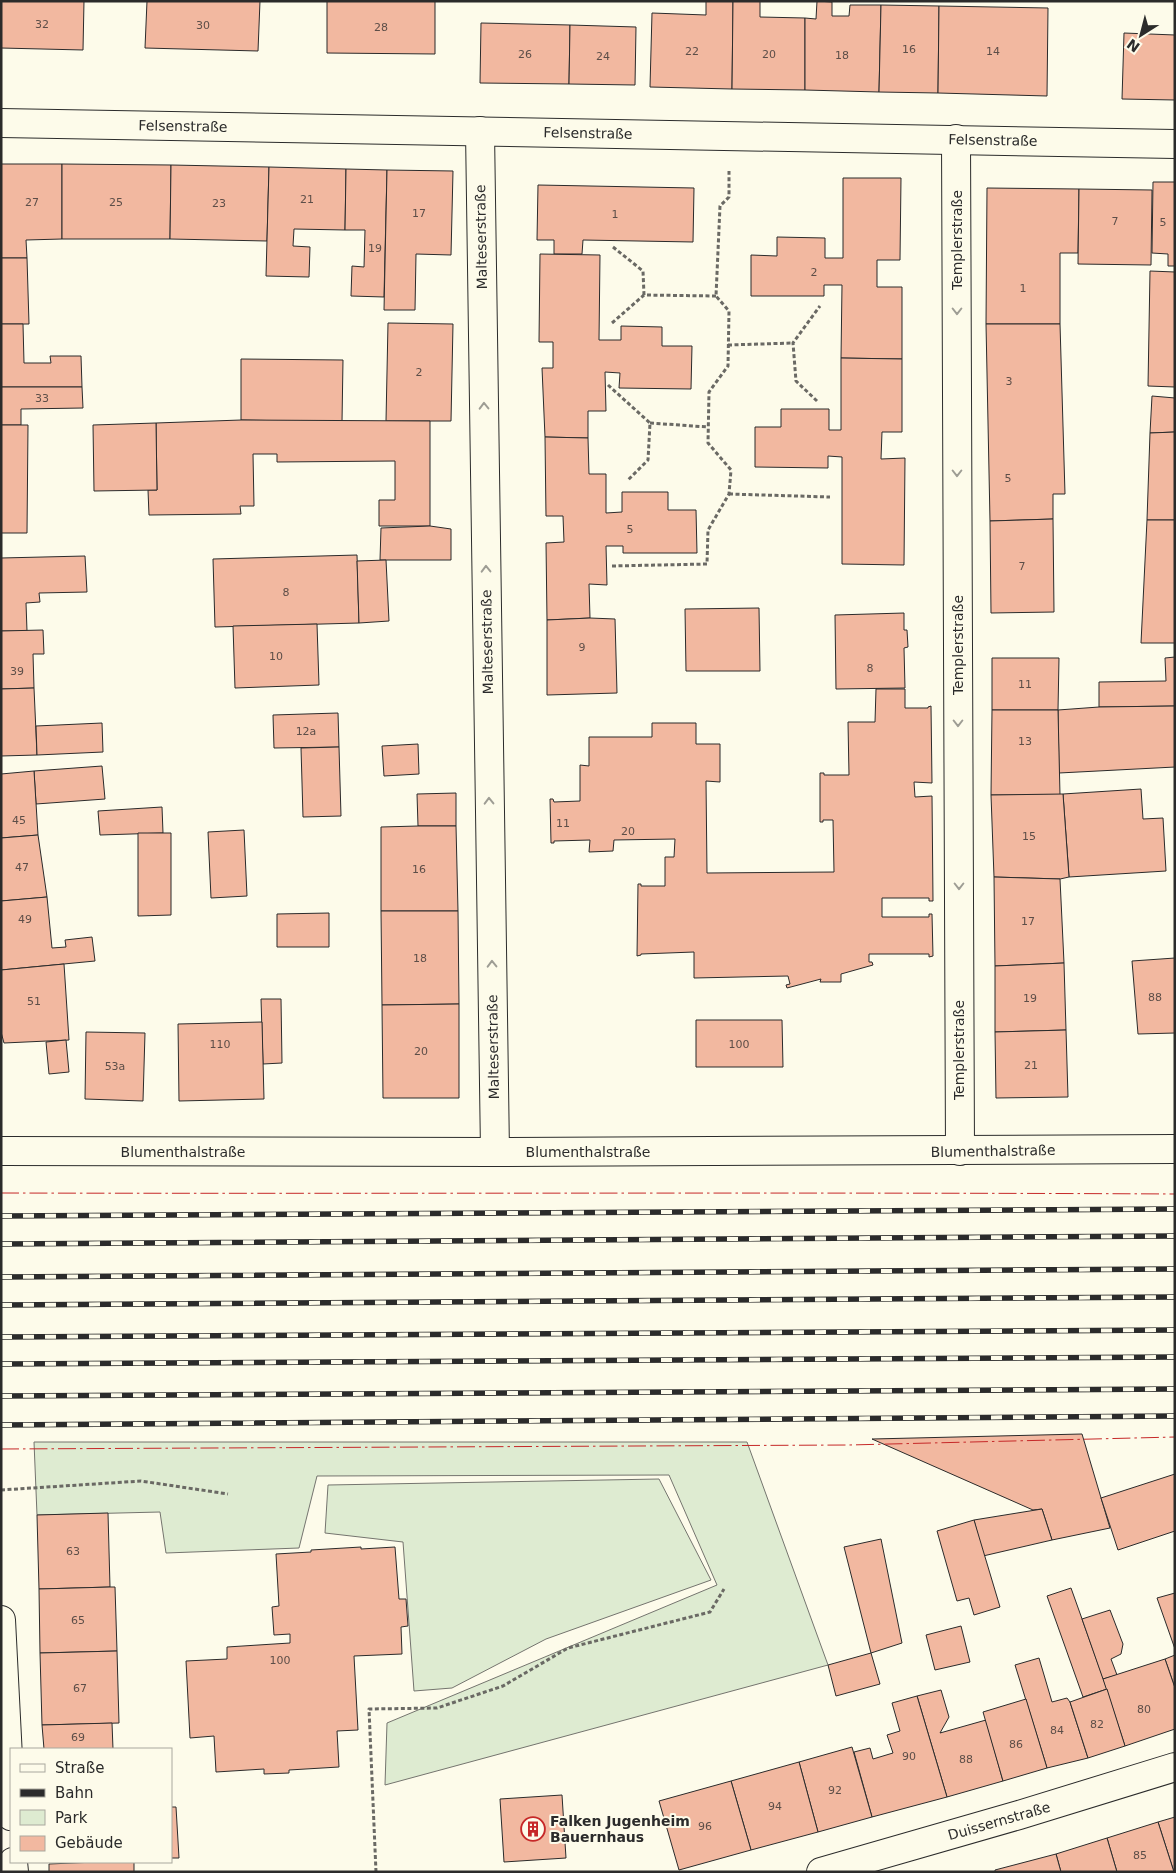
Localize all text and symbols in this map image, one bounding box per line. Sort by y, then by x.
north arrow [1116,10,1166,60]
house number: 32 [35,18,49,31]
house number: 30 [196,19,210,32]
house number: 28 [374,21,388,34]
text: N [1124,36,1143,55]
house number: 16 [902,43,916,56]
house number: 22 [685,45,699,58]
house number: 14 [986,45,1000,58]
house number: 26 [518,48,532,61]
house number: 20 [762,48,776,61]
house number: 18 [835,49,849,62]
house number: 24 [596,50,610,63]
street label: Felsenstraße [138,117,228,135]
street label: Felsenstraße [543,124,633,142]
street label: Felsenstraße [948,131,1038,149]
street label: Malteserstraße [472,184,490,290]
street label: Templerstraße [949,190,965,291]
house number: 21 [300,193,314,206]
house number: 27 [25,196,39,209]
house number: 25 [109,196,123,209]
house number: 23 [212,197,226,210]
house number: 17 [412,207,426,220]
house number: 1 [612,208,619,221]
house number: 7 [1112,215,1119,228]
house number: 5 [1160,216,1167,229]
house number: 19 [368,242,382,255]
house number: 2 [811,266,818,279]
house number: 1 [1020,282,1027,295]
one-way arrow [952,307,962,315]
house number: 2 [416,366,423,379]
house number: 3 [1006,375,1013,388]
house number: 33 [35,392,49,405]
one-way arrow [478,402,489,410]
one-way arrow [952,470,962,477]
house number: 5 [1005,472,1012,485]
house number: 5 [627,523,634,536]
house number: 7 [1019,560,1026,573]
one-way arrow [481,564,491,572]
house number: 8 [283,586,290,599]
street label: Malteserstraße [478,589,496,695]
street label: Templerstraße [950,595,966,696]
house number: 9 [579,641,586,654]
house number: 10 [269,650,283,663]
house number: 8 [867,662,874,675]
house number: 39 [10,665,24,678]
house number: 11 [1018,678,1032,691]
one-way arrow [953,720,963,727]
house number: 12a [296,725,316,738]
house number: 13 [1018,735,1032,748]
one-way arrow [484,797,494,804]
house number: 45 [12,814,26,827]
house number: 11 [556,817,570,830]
house number: 20 [621,825,635,838]
house number: 15 [1022,830,1036,843]
house number: 47 [15,861,29,874]
house number: 16 [412,863,426,876]
one-way arrow [954,882,964,890]
house number: 49 [18,913,32,926]
house number: 17 [1021,915,1035,928]
house number: 18 [413,952,427,965]
one-way arrow [487,959,497,967]
house number: 88 [1148,991,1162,1004]
house number: 19 [1023,992,1037,1005]
street label: Malteserstraße [484,994,502,1100]
house number: 51 [27,995,41,1008]
street label: Templerstraße [951,1000,967,1101]
house number: 110 [210,1038,231,1051]
house number: 100 [729,1038,750,1051]
house number: 20 [414,1045,428,1058]
house number: 21 [1024,1059,1038,1072]
house number: 53a [105,1060,125,1073]
street label: Blumenthalstraße [930,1142,1056,1160]
street label: Blumenthalstraße [121,1144,245,1160]
street label: Blumenthalstraße [526,1144,650,1160]
house number: 63 [66,1545,80,1558]
house number: 65 [71,1614,85,1627]
house number: 100 [270,1654,291,1667]
house number: 67 [73,1682,87,1695]
house number: 80 [1137,1703,1151,1716]
house number: 82 [1090,1718,1104,1731]
house number: 84 [1050,1724,1064,1737]
house number: 69 [71,1731,85,1744]
house number: 86 [1009,1738,1023,1751]
legend [10,1748,172,1863]
house number: 90 [902,1750,916,1763]
house number: 88 [959,1753,973,1766]
text: Straße [55,1759,104,1777]
text: Bahn [55,1784,94,1802]
house number: 92 [828,1784,842,1797]
street label: Duissernstraße [946,1799,1052,1843]
house number: 94 [768,1800,782,1813]
text: Park [55,1809,88,1827]
place label: Falken Jugenheim Bauernhaus [550,1813,690,1845]
building icon: Falken Jugenheim Bauernhaus [520,1816,546,1842]
house number: 96 [698,1820,712,1833]
text: Gebäude [55,1834,123,1852]
house number: 85 [1133,1849,1147,1862]

